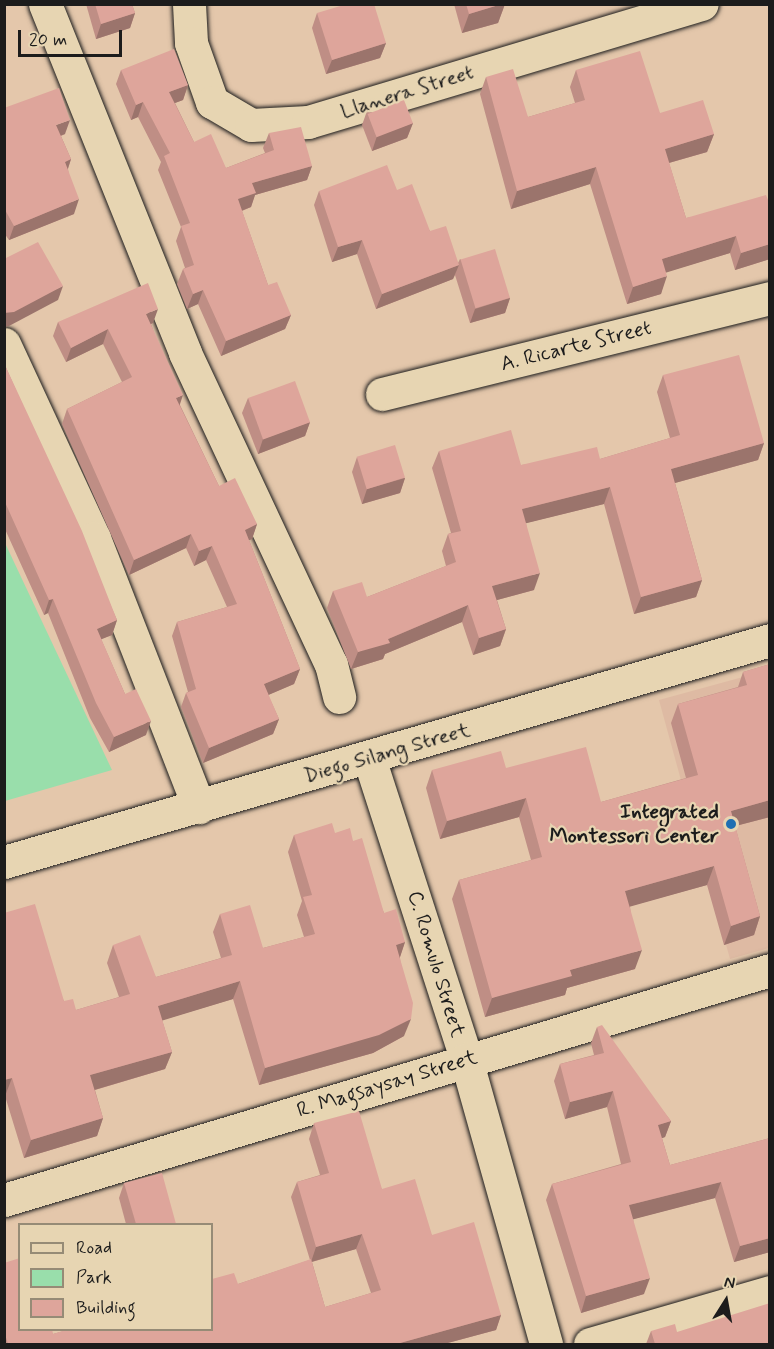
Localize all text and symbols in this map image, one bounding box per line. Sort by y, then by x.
scale bar [21,18,124,56]
text: 20 m [29,28,67,52]
street label: Llanera Street [336,59,478,125]
street label: A. Ricarte Street [496,315,656,377]
street label: Diego Silang Street [299,717,475,789]
place label: Integrated Montessori Center [549,799,719,849]
marker: Integrated Montessori Center [724,817,738,831]
street label: C. Romulo Street [402,888,470,1040]
street label: R. Magsaysay Street [294,1045,480,1123]
legend [18,1223,213,1331]
text: Road [76,1236,112,1260]
text: Park [76,1266,112,1290]
north arrow [696,1271,756,1331]
text: N [722,1272,737,1294]
text: Building [76,1296,136,1320]

